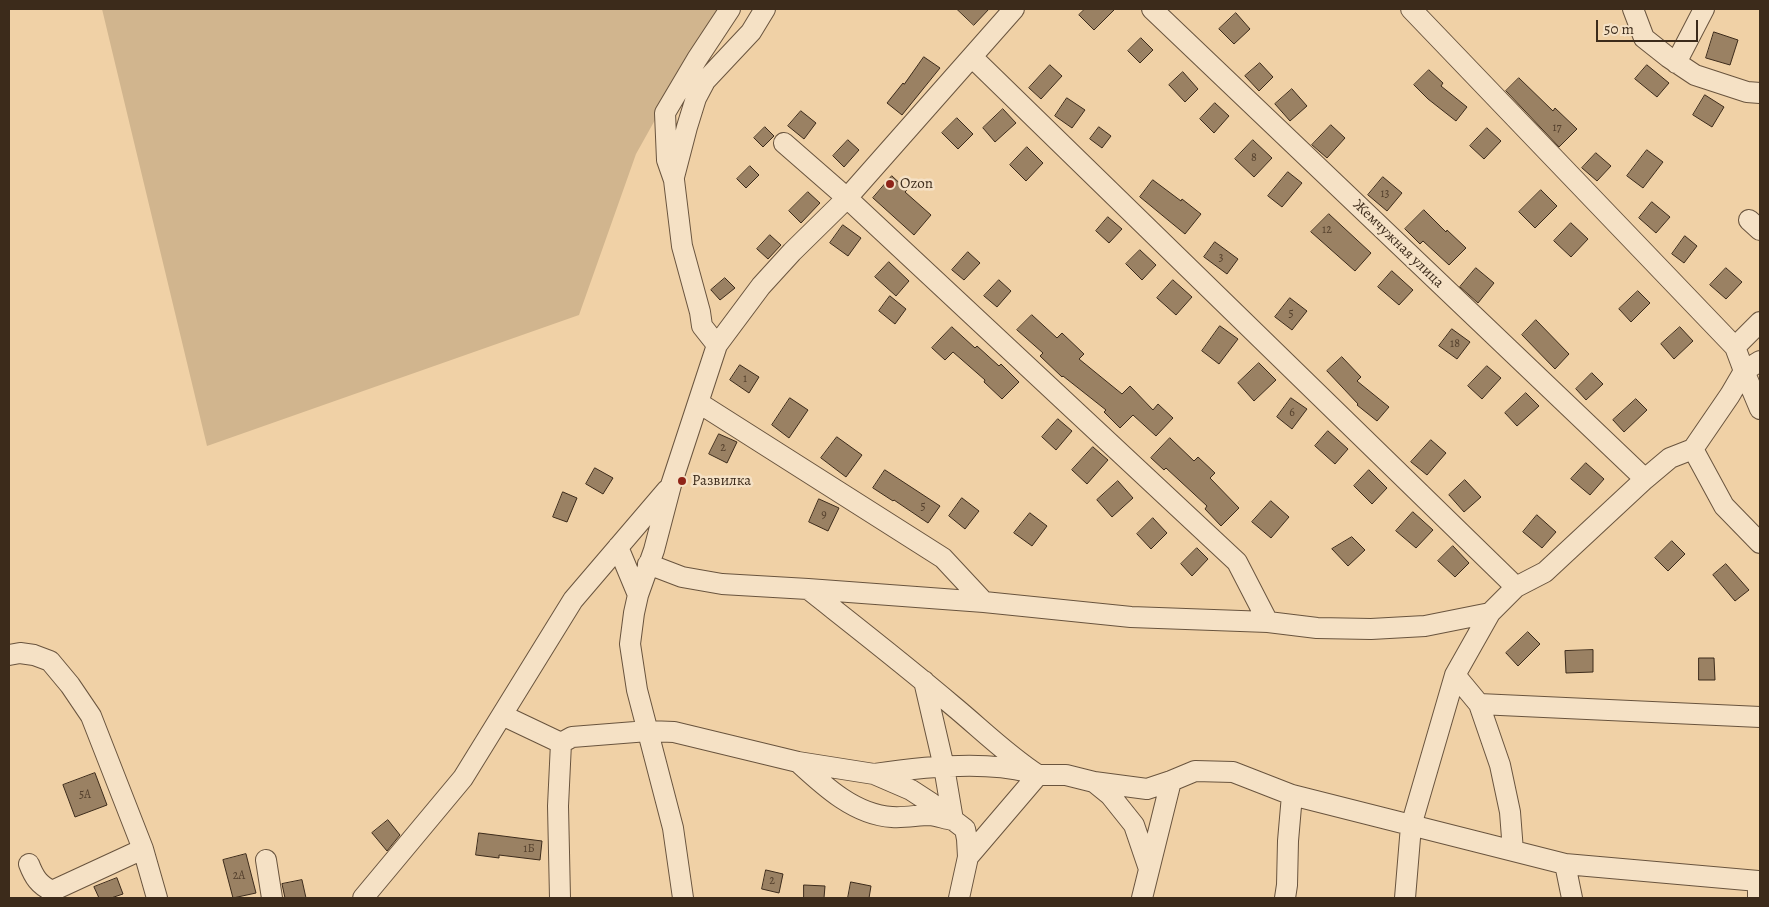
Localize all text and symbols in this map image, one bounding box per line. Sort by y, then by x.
scale bar [1599,10,1702,42]
text: 50 m [1604,19,1634,39]
house number: 17 [1552,121,1562,135]
house number: 8 [1251,151,1257,165]
place label: Ozon [900,175,933,193]
marker: Ozon [884,178,896,190]
house number: 13 [1380,187,1390,201]
street label: Жемчужная улица [1349,196,1447,292]
house number: 12 [1322,223,1332,237]
house number: 3 [1219,251,1223,265]
house number: 5 [1288,307,1294,321]
house number: 18 [1450,337,1460,351]
house number: 1 [743,372,747,386]
house number: 6 [1289,406,1295,420]
house number: 2 [720,441,726,455]
place label: Развилка [692,472,751,490]
marker: Развилка [676,475,688,487]
house number: 5 [920,500,926,514]
house number: 9 [821,508,827,522]
house number: 5А [79,788,91,802]
house number: 1Б [523,842,535,856]
house number: 2А [233,869,245,883]
house number: 2 [769,874,775,888]

